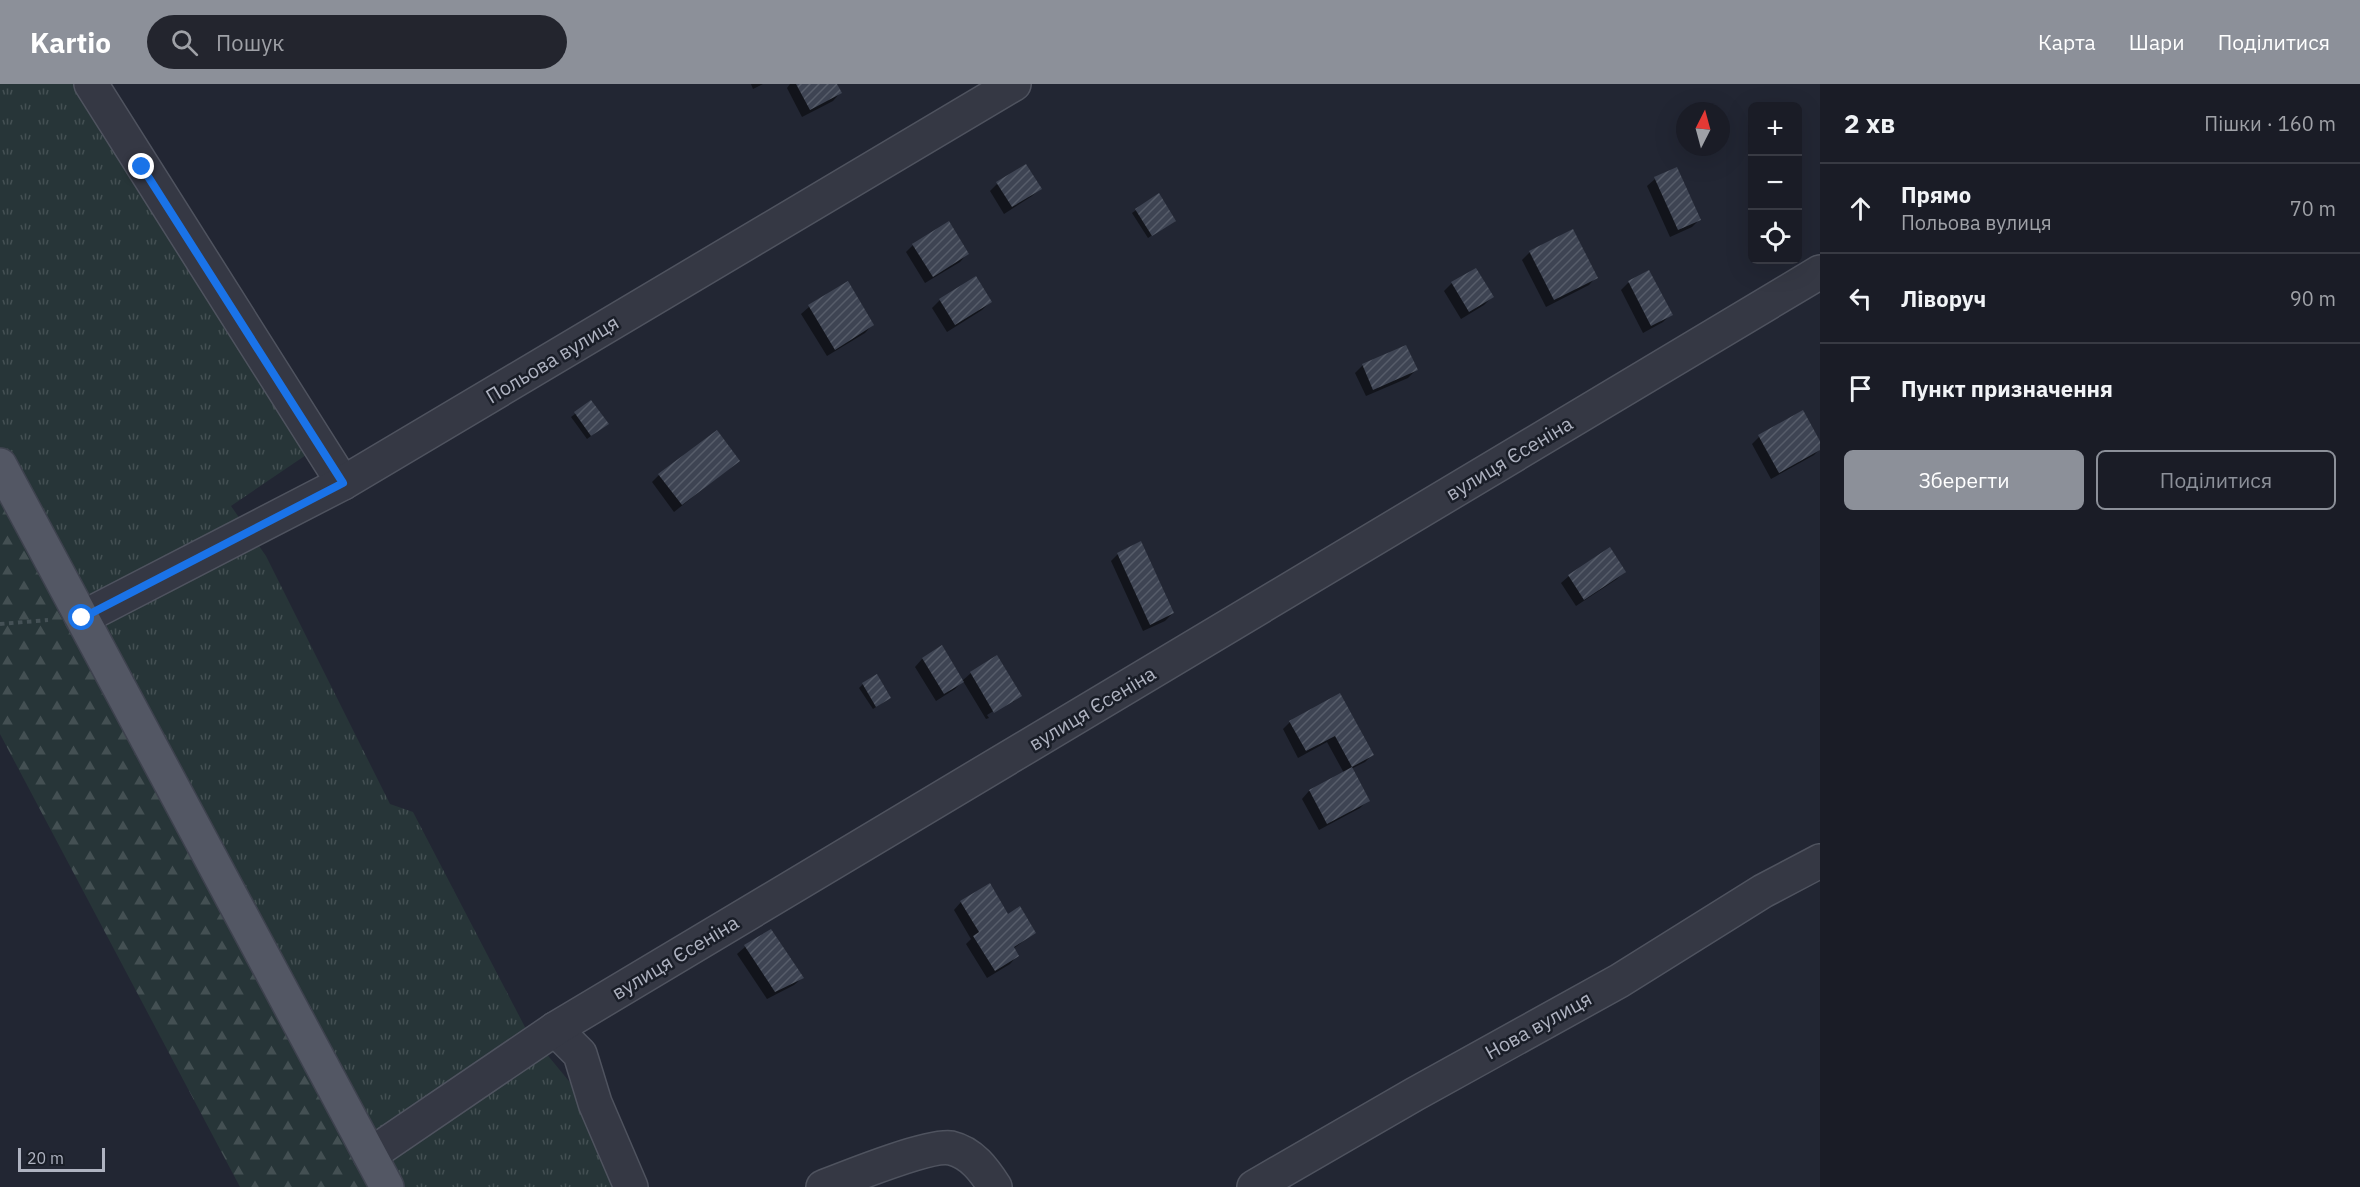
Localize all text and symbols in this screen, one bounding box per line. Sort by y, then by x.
search box [147,15,567,69]
text: Kartio [30,24,111,61]
icon: search [168,26,201,59]
text: Пошук [216,28,284,57]
text: Карта [2038,28,2096,56]
text: Шари [2129,28,2185,56]
text: Поділитися [2218,28,2330,56]
north arrow [1676,102,1730,156]
map controls [1748,102,1802,264]
button: + [1748,102,1802,156]
text: 2 хв [1844,106,1895,140]
text: Пішки · 160 m [2204,110,2336,137]
route end [128,153,154,179]
button: − [1748,156,1802,210]
text: Прямо [1901,180,1971,209]
icon: ahead [1844,192,1877,225]
text: 70 m [2290,195,2336,222]
text: Польова вулиця [1901,209,2052,236]
button: locate [1748,210,1802,264]
icon: left [1844,282,1877,315]
text: Ліворуч [1901,284,1986,313]
text: 90 m [2290,285,2336,312]
street label: Польова вулиця [480,309,624,409]
icon: arrive [1844,372,1877,405]
text: Пункт призначення [1901,374,2113,403]
street label: вулиця Єсеніна [1440,409,1578,507]
button: Зберегти [1844,450,2084,510]
button: Поділитися [2096,450,2336,510]
route start [68,604,94,630]
street label: вулиця Єсеніна [1023,659,1161,757]
street label: вулиця Єсеніна [606,908,744,1006]
street label: Нова вулиця [1480,985,1596,1065]
scale bar [18,1145,105,1172]
text: 20 m [27,1148,64,1168]

